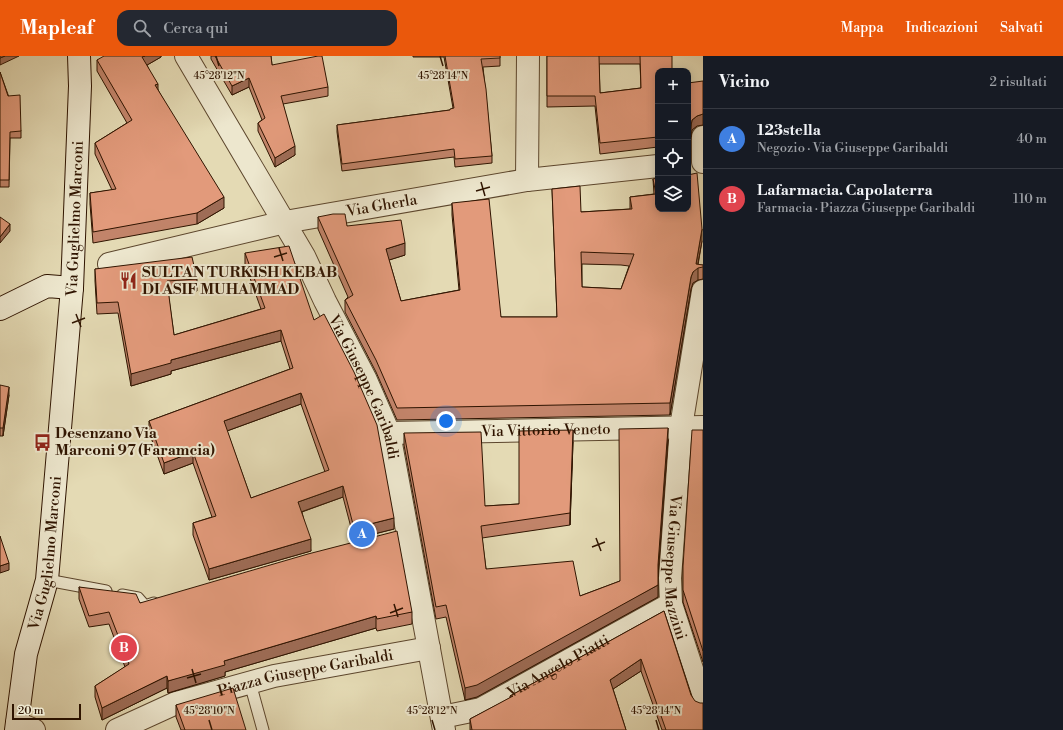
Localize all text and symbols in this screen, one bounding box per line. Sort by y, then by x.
search box [117,10,397,46]
text: Mapleaf [20,16,93,40]
icon: search [131,17,153,39]
text: Cerca qui [163,19,228,38]
text: Mappa [841,19,883,37]
text: Indicazioni [905,19,978,37]
text: Salvati [1000,19,1043,37]
map controls [655,68,691,212]
button: + [655,68,691,104]
text: 45°28'12"N [194,70,245,82]
text: 45°28'14"N [418,70,469,82]
text: Vicino [719,71,770,93]
text: 2 risultati [990,74,1047,90]
button: − [655,104,691,140]
text: 123stella [757,121,821,140]
text: A [727,131,737,147]
text: 40 m [1017,131,1047,147]
street label: Via Guglielmo Marconi [62,140,88,299]
button: locate [655,140,691,176]
text: Negozio · Via Giuseppe Garibaldi [757,140,948,156]
button: layers [655,176,691,212]
text: Lafarmacia. Capolaterra [757,181,933,200]
street label: Via Gherla [344,190,419,221]
text: B [727,191,737,207]
text: 110 m [1013,191,1047,207]
text: Farmacia · Piazza Giuseppe Garibaldi [757,200,975,216]
place label: SULTAN TURKISH KEBAB DI ASIF MUHAMMAD [142,263,337,299]
restaurant icon: SULTAN TURKISH KEBAB DI ASIF MUHAMMAD [119,271,139,291]
street label: Via Giuseppe Garibaldi [323,311,403,461]
your location [436,411,456,431]
street label: Via Vittorio Veneto [480,420,611,441]
place label: Desenzano Via Marconi 97 (Faramcia) [55,424,215,460]
bus stop icon: Desenzano Via Marconi 97 (Faramcia) [32,432,52,452]
street label: Via Guglielmo Marconi [24,475,66,633]
street label: Via Giuseppe Mazzini [660,493,691,642]
pin: A [349,519,375,549]
street label: Via Angelo Piatti [503,631,613,703]
pin: B [111,633,137,663]
street label: Piazza Giuseppe Garibaldi [216,646,395,701]
scale bar [12,702,81,721]
text: 20 m [18,704,43,718]
text: 45°28'10"N [183,705,235,717]
text: 45°28'12"N [407,705,458,717]
text: 45°28'14"N [631,705,682,717]

